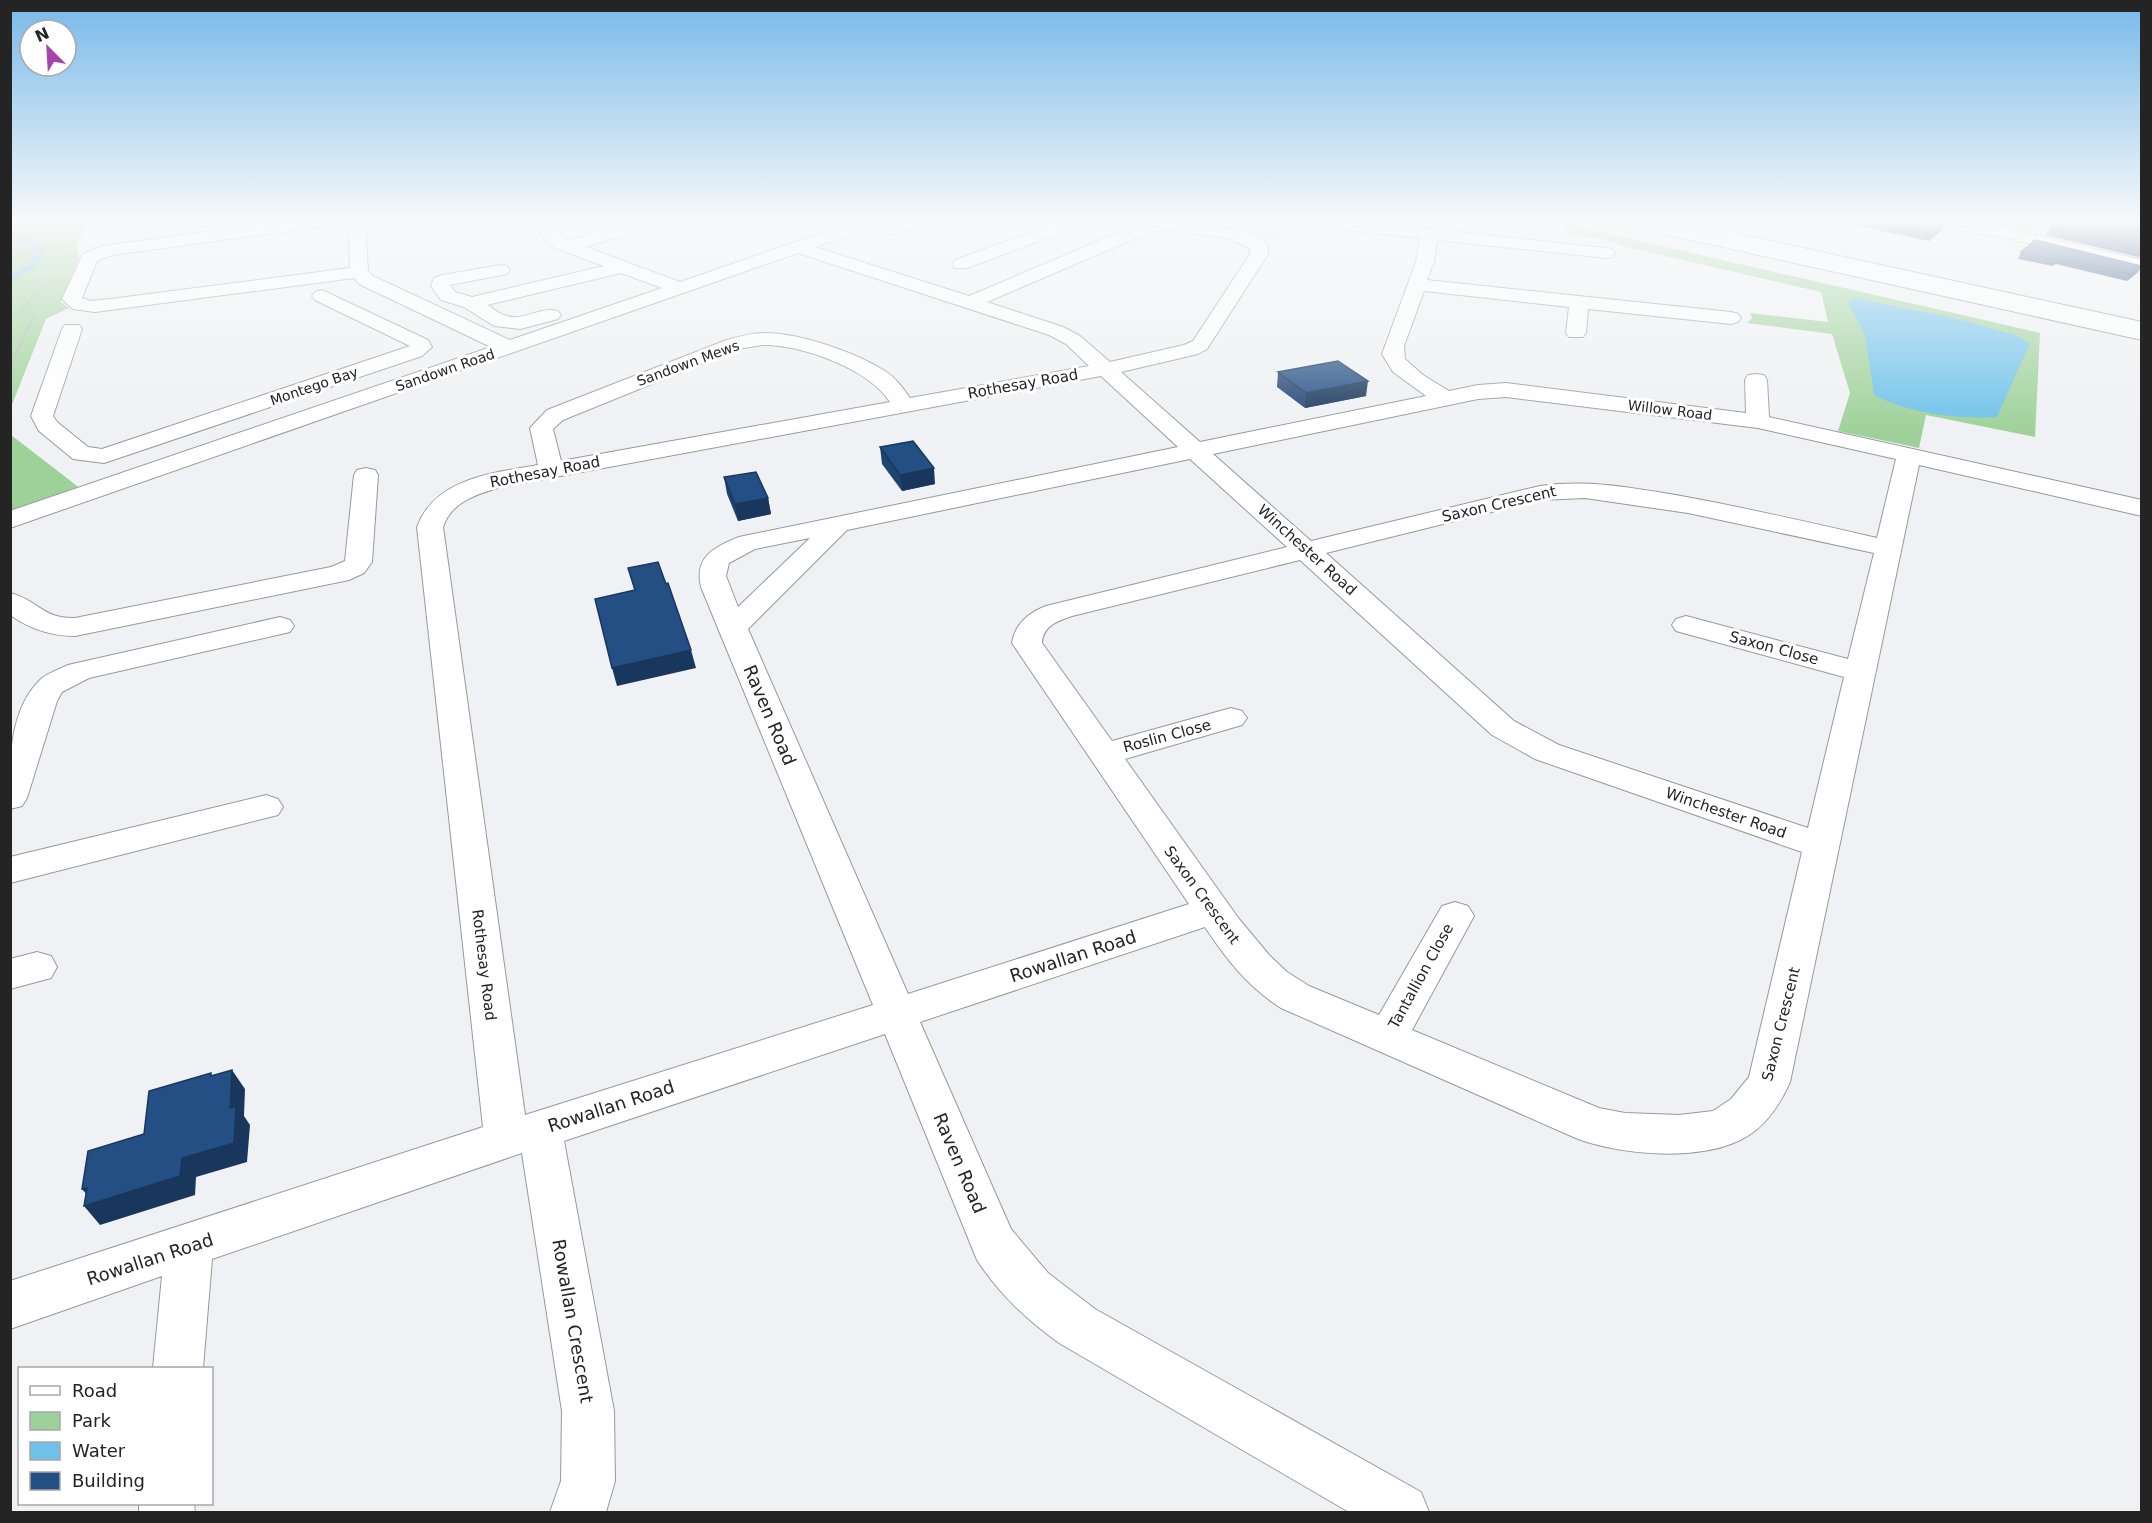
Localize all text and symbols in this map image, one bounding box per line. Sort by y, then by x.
north arrow [18,18,78,78]
text: N [32,23,52,46]
street label: Sandown Mews [635,337,741,389]
street label: Sandown Road [393,346,497,394]
street label: Montego Bay [268,363,360,409]
street label: Rothesay Road [966,365,1080,403]
street label: Willow Road [1627,397,1713,423]
street label: Rothesay Road [488,452,602,492]
street label: Saxon Crescent [1440,482,1558,526]
street label: Winchester Road [1254,501,1360,599]
street label: Saxon Close [1728,627,1820,669]
street label: Raven Road [739,662,801,768]
street label: Roslin Close [1121,716,1213,756]
street label: Winchester Road [1663,784,1789,842]
street label: Saxon Crescent [1160,842,1244,948]
street label: Rothesay Road [468,908,500,1022]
street label: Tantallion Close [1384,920,1457,1033]
street label: Rowallan Road [1007,926,1139,986]
street label: Saxon Crescent [1758,965,1804,1083]
street label: Rowallan Road [545,1076,677,1136]
street label: Raven Road [929,1110,991,1216]
street label: Rowallan Road [84,1229,216,1289]
street label: Rowallan Crescent [548,1237,598,1405]
legend [18,1367,213,1505]
text: Road [72,1380,117,1401]
text: Park [72,1410,111,1431]
text: Water [72,1440,126,1461]
text: Building [72,1470,145,1491]

